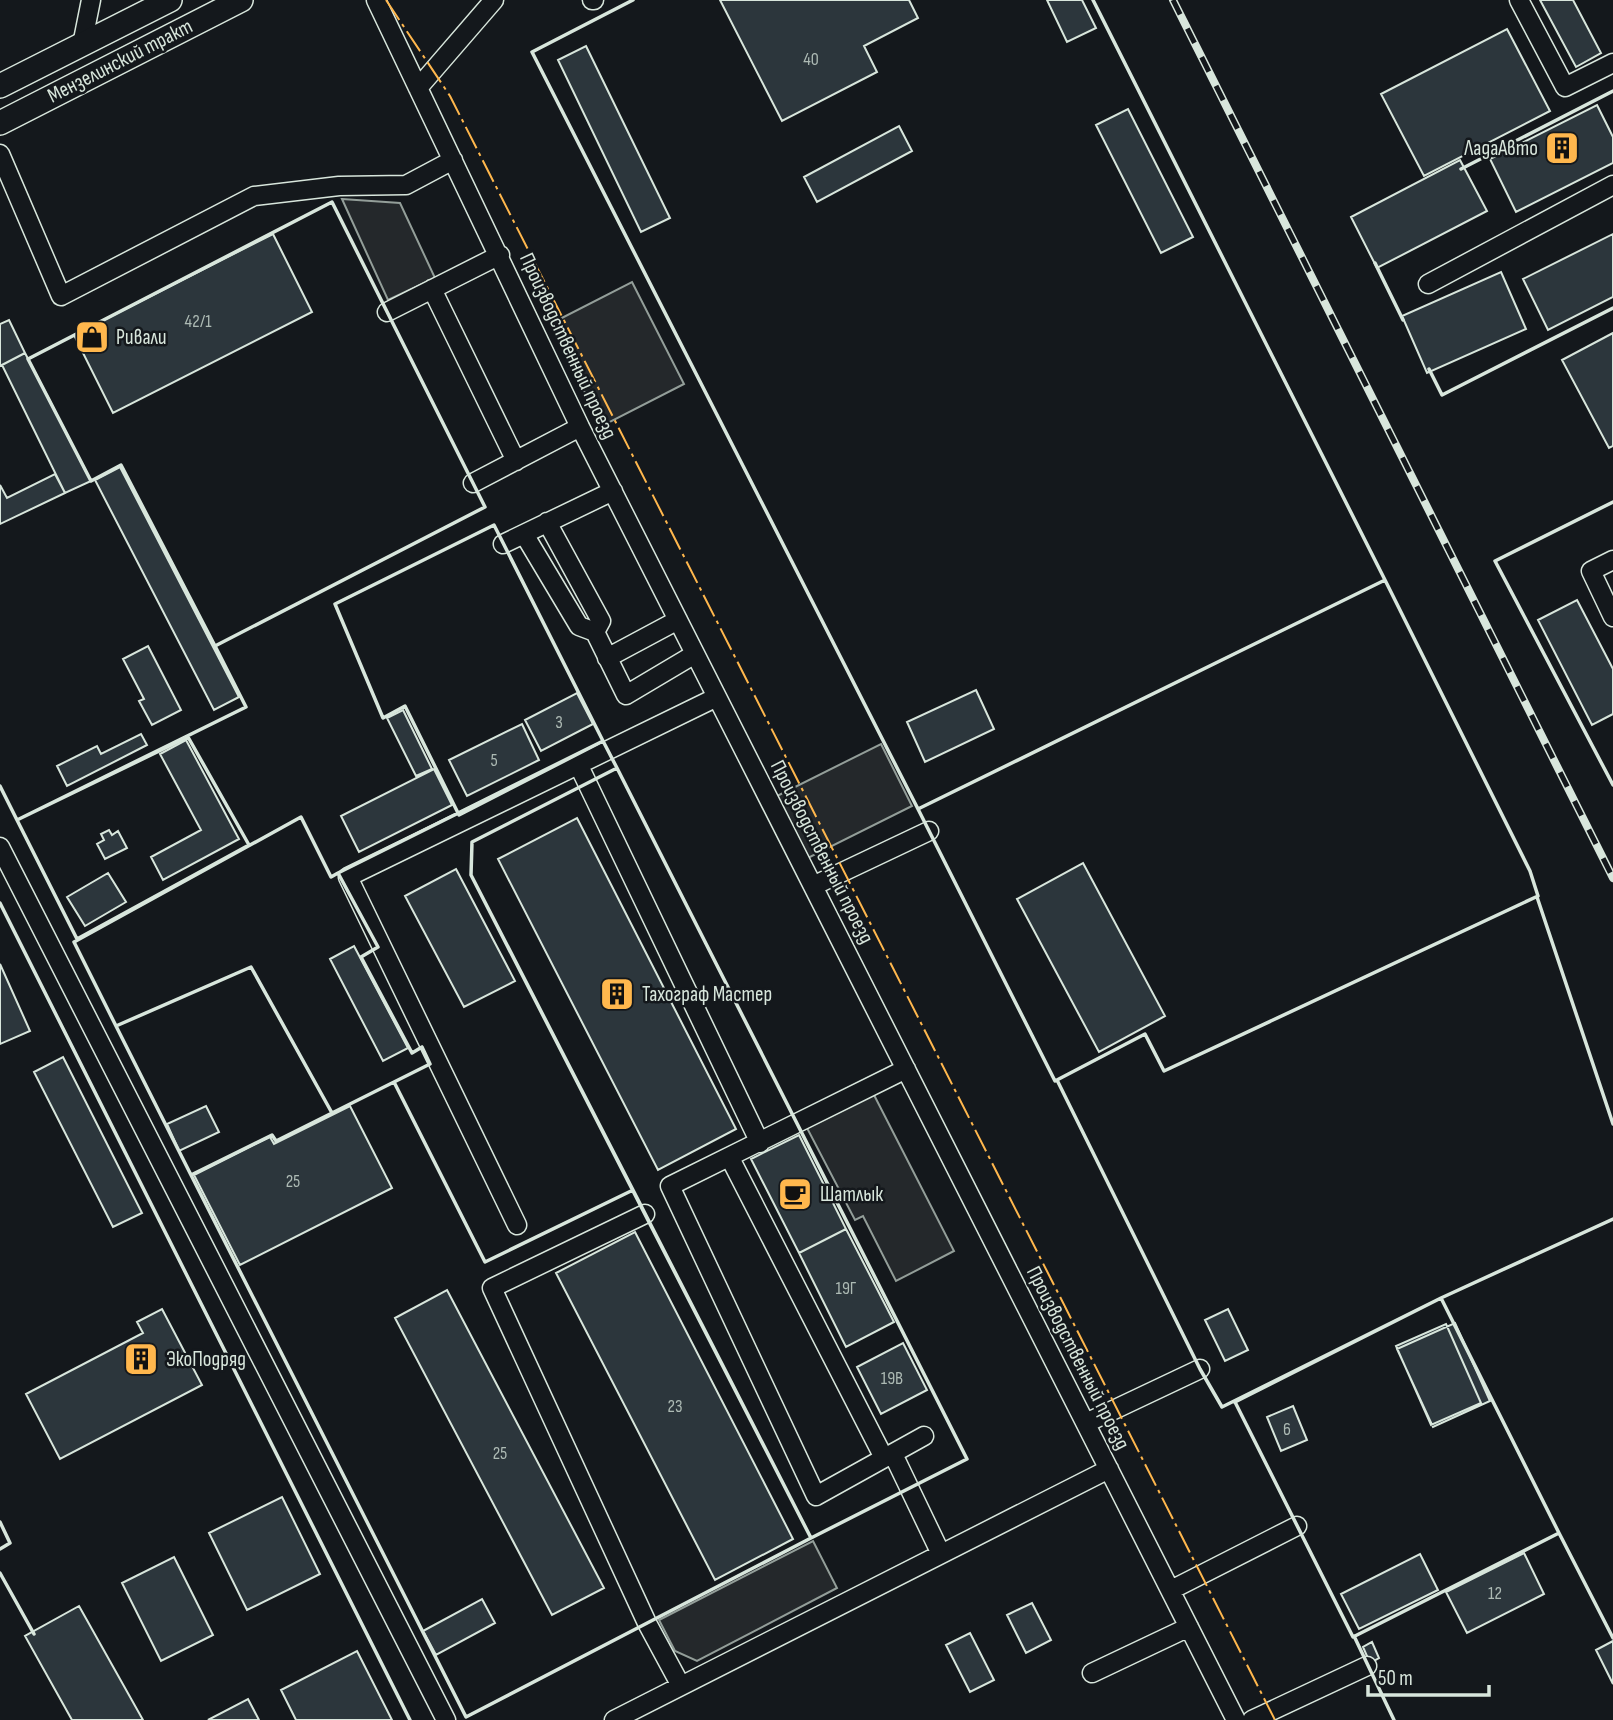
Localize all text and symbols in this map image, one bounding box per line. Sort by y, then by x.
street label: Мензелинский тракт [43,14,197,108]
house number: 40 [803,49,819,70]
building icon: ЛадаАвто [1543,129,1581,167]
place label: ЛадаАвто [1463,136,1538,161]
street label: Производственный проезд [514,249,622,443]
house number: 42/1 [185,311,212,332]
shop icon: Ривали [73,318,111,356]
place label: Ривали [116,325,167,350]
house number: 3 [555,712,563,733]
house number: 5 [490,750,498,771]
street label: Производственный проезд [765,756,879,948]
building icon: Тахограф Мастер [598,975,636,1013]
place label: Тахограф Мастер [642,982,772,1007]
house number: 25 [286,1171,300,1192]
cafe icon: Шатлык [776,1175,814,1213]
place label: Шатлык [820,1182,883,1207]
street label: Производственный проезд [1021,1262,1135,1454]
house number: 19Г [836,1278,857,1299]
building icon: ЭкоПодряд [122,1340,160,1378]
place label: ЭкоПодряд [166,1347,246,1372]
house number: 19В [881,1368,903,1389]
house number: 23 [668,1396,683,1417]
house number: 6 [1283,1419,1291,1440]
house number: 25 [493,1443,507,1464]
house number: 12 [1488,1583,1502,1604]
scale bar [1368,1654,1489,1698]
text: 50 m [1378,1666,1413,1691]

